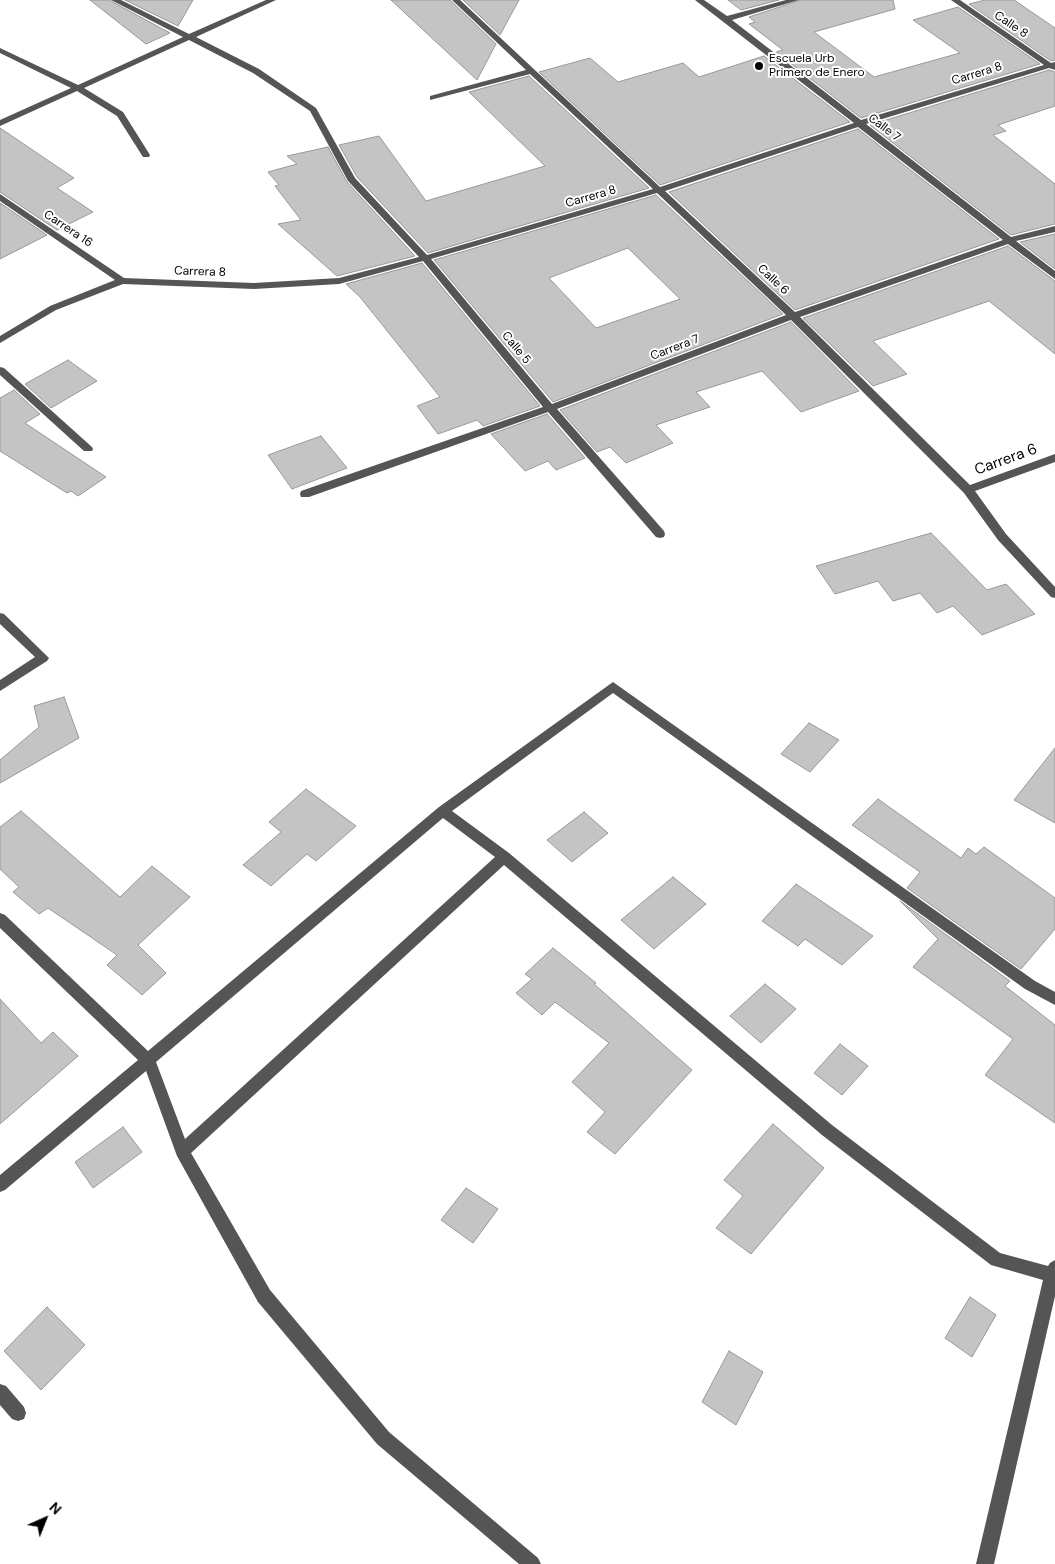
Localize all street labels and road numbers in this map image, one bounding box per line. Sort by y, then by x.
street label: Calle 8 [991,8,1031,42]
street label: Carrera 8 [950,60,1004,88]
street label: Calle 7 [865,111,903,145]
street label: Carrera 8 [564,183,618,211]
street label: Carrera 16 [41,207,95,251]
street label: Calle 6 [754,262,792,298]
street label: Carrera 8 [174,264,226,280]
street label: Calle 5 [498,329,534,367]
street label: Carrera 7 [649,332,701,364]
street label: Carrera 6 [972,440,1040,480]

